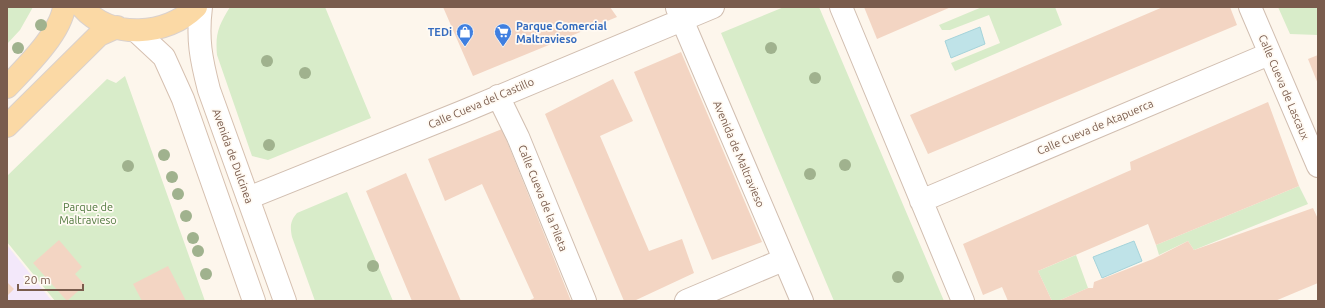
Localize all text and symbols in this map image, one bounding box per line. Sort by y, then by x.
place label: Parque Comercial Maltravieso [516,20,607,45]
shop icon: TEDi [455,22,475,47]
supermarket icon: Parque Comercial Maltravieso [493,22,513,47]
place label: TEDi [428,26,452,38]
street label: Calle Cueva de Lascaux [1256,33,1312,142]
street label: Calle Cueva del Castillo [426,75,536,131]
street label: Calle Cueva de Atapuerca [1035,97,1155,157]
street label: Avenida de Maltravieso [711,99,767,209]
street label: Avenida de Dulcinea [210,107,256,205]
street label: Calle Cueva de la Pileta [516,143,570,253]
park label: Parque de Maltravieso [59,201,117,226]
scale bar [18,266,83,292]
text: 20 m [24,273,51,286]

